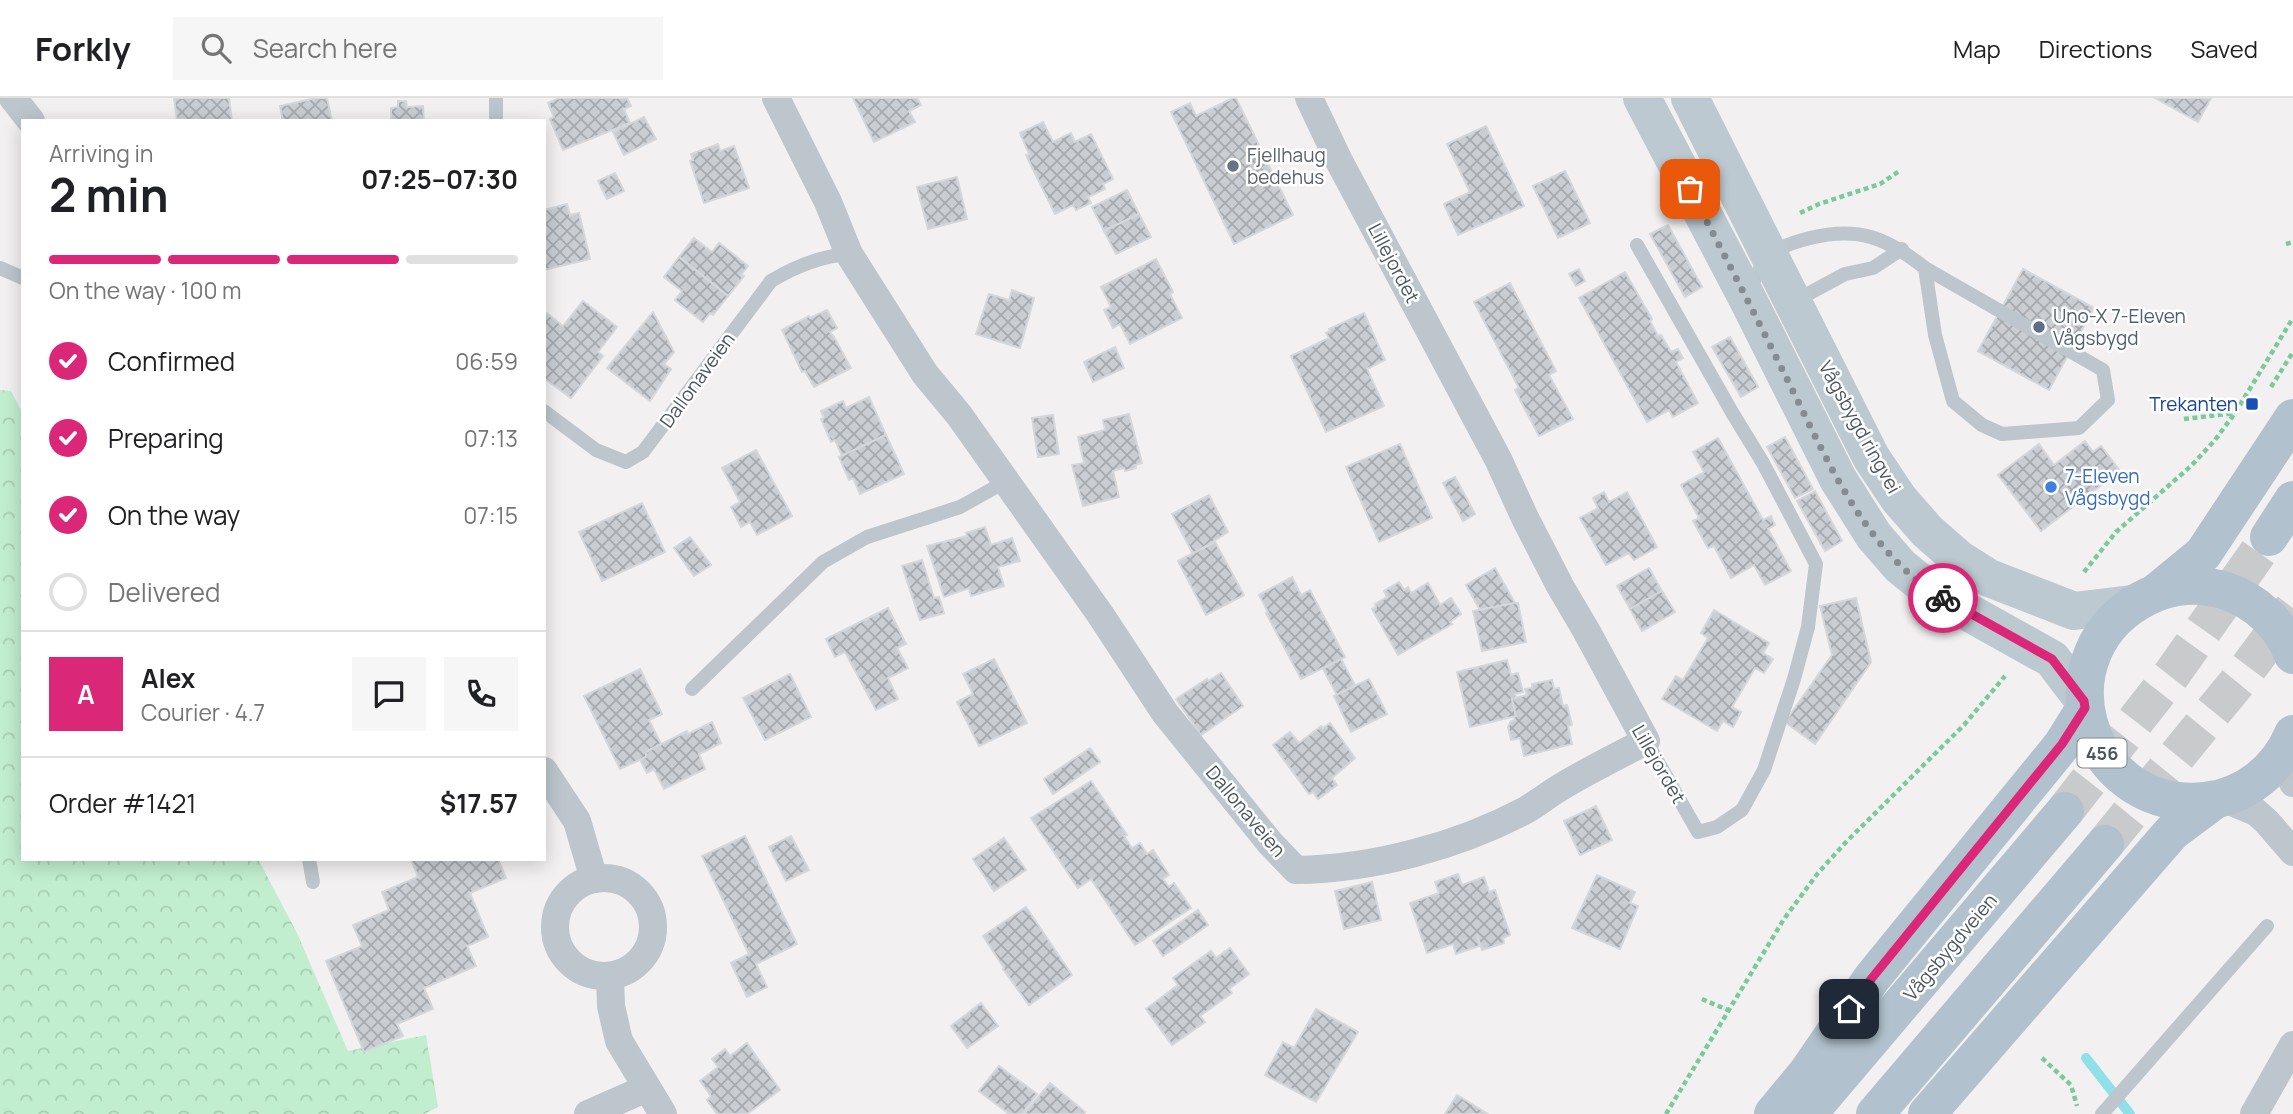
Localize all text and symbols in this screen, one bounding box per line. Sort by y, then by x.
search box [173,17,663,80]
text: Forkly [35,26,131,71]
icon: search [197,29,235,67]
text: Search here [253,30,397,66]
text: Map [1953,32,2001,65]
text: Directions [2039,32,2152,65]
text: Saved [2190,32,2258,65]
text: Arriving in [49,137,154,169]
place label: Fjellhaug bedehus [1247,142,1326,190]
marker: Fjellhaug bedehus [1225,158,1241,174]
pin [1660,159,1720,219]
text: 07:25–07:30 [361,161,518,197]
text: 2 min [49,163,169,226]
icon: bag [1671,170,1709,208]
street label: Lillejordet [1362,219,1426,307]
text: On the way · 100 m [49,274,242,306]
place label: Uno-X 7-Eleven Vågsbygd [2053,303,2186,351]
marker: Uno-X 7-Eleven Vågsbygd [2031,319,2047,335]
street label: Dallonaveien [654,327,740,433]
icon: check [49,342,87,380]
text: Confirmed [108,343,235,379]
text: 06:59 [455,345,518,377]
street label: Vågsbygd ringvei [1813,356,1907,498]
place label: Trekanten [2149,391,2238,417]
marker: Trekanten [2244,396,2260,412]
icon: check [49,419,87,457]
text: Preparing [108,420,224,456]
text: 07:13 [464,422,518,454]
place label: 7-Eleven Vågsbygd [2065,463,2150,511]
marker: 7-Eleven Vågsbygd [2043,479,2059,495]
icon: check [49,496,87,534]
text: On the way [108,497,240,533]
text: 07:15 [463,499,518,531]
courier [1908,563,1978,633]
text: Delivered [108,574,220,610]
icon: bike [1924,579,1962,617]
button: chat [352,657,426,731]
button: phone [444,657,518,731]
text: Alex [141,660,195,696]
text: A [77,676,95,712]
text: Courier · 4.7 [141,696,265,728]
street label: Lillejordet [1626,720,1692,808]
road number: 456 [2078,738,2126,768]
street label: Dallonaveien [1200,760,1292,862]
text: Order #1421 [49,785,196,821]
text: $17.57 [440,785,518,821]
street label: Vågsbygdveien [1898,888,2002,1006]
pin [1819,979,1879,1039]
icon: home [1830,990,1868,1028]

